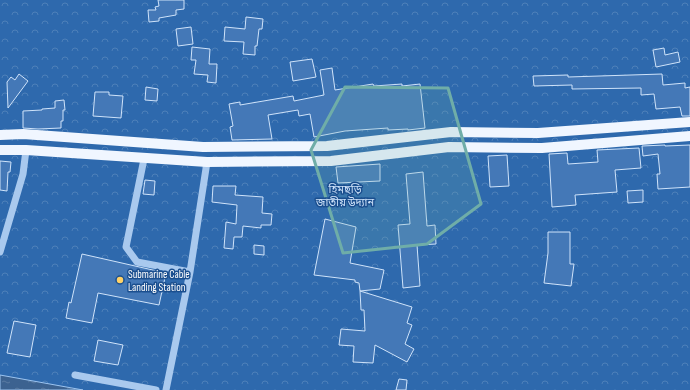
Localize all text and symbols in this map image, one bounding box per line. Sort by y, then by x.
park label: হিমছড়ি জাতীয় উদ্যান [315,183,374,209]
place label: Submarine Cable Landing Station [128,268,190,294]
marker: Submarine Cable Landing Station [115,275,125,285]

